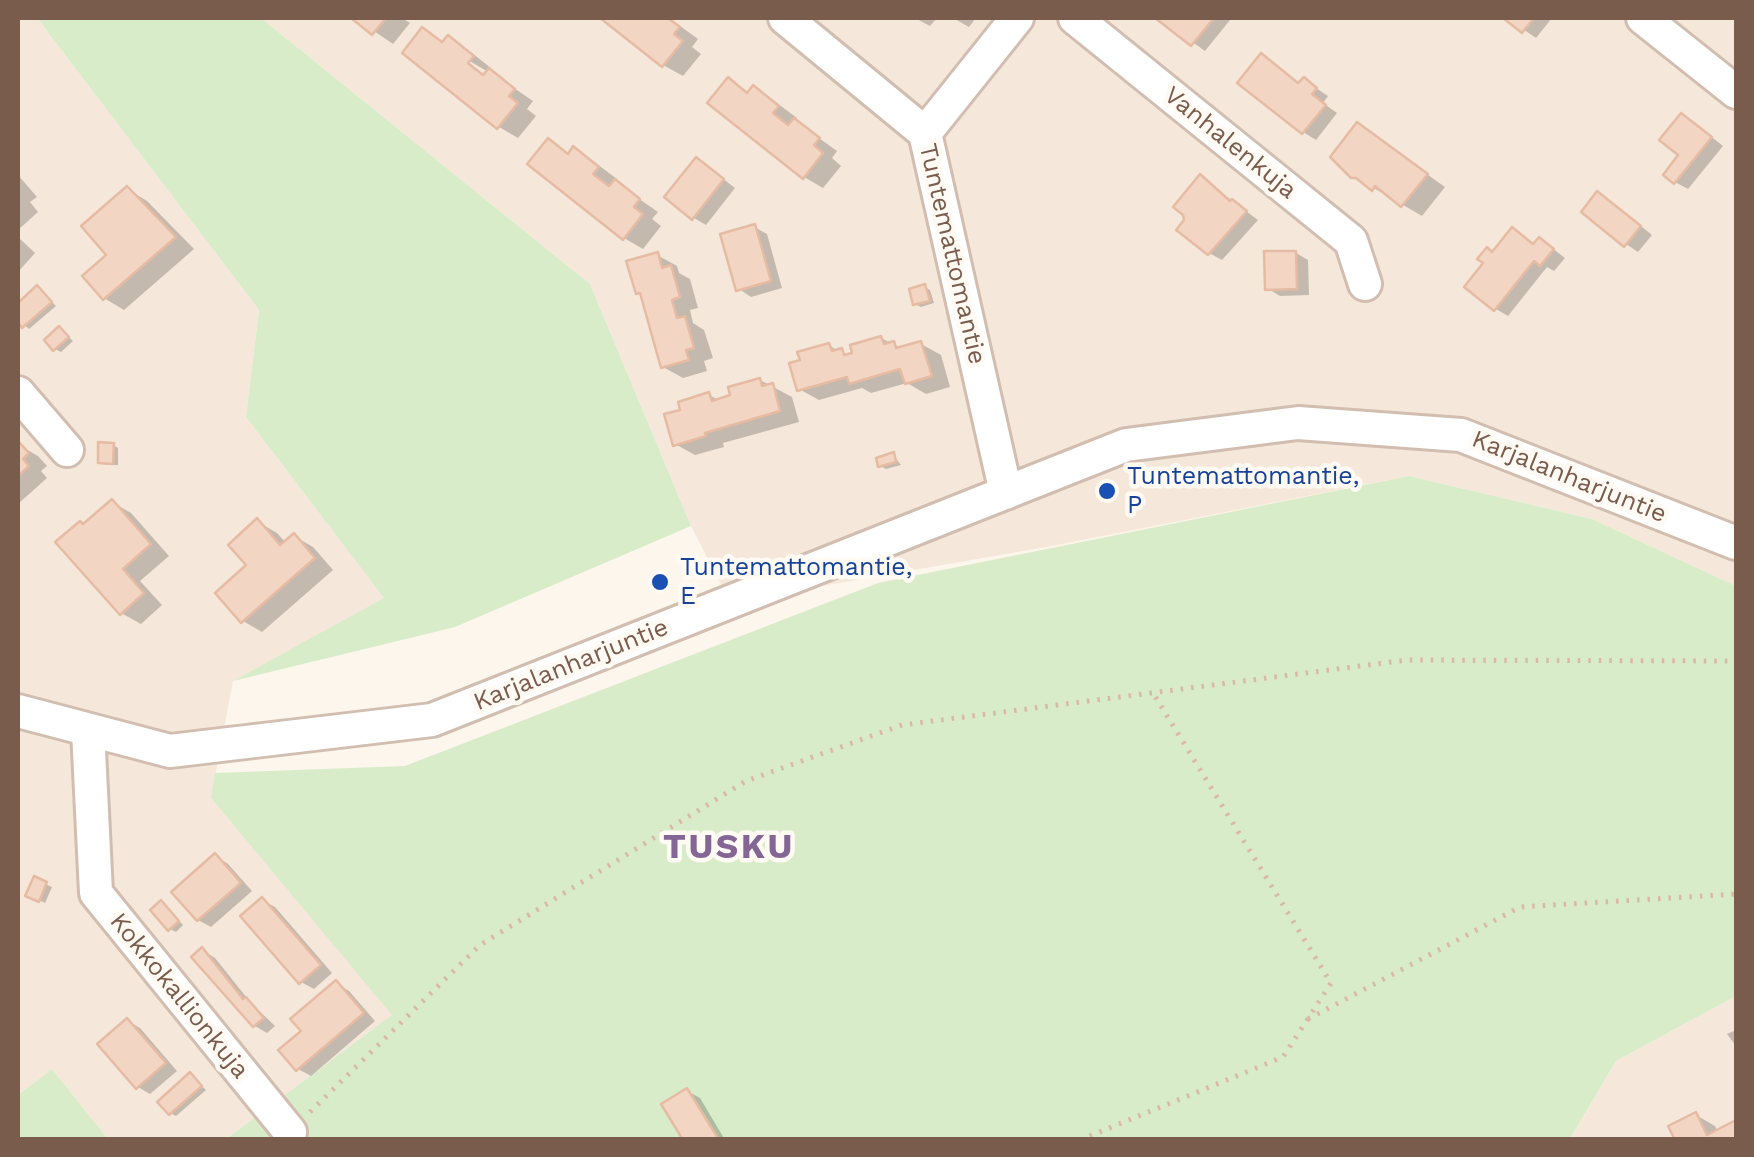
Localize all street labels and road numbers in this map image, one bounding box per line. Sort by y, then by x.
street label: Vanhalenkuja [1158,80,1302,206]
street label: Tuntemattomantie [912,141,992,367]
street label: Karjalanharjuntie [1467,424,1671,530]
street label: Karjalanharjuntie [469,612,673,718]
street label: Kokkokallionkuja [103,907,255,1085]

